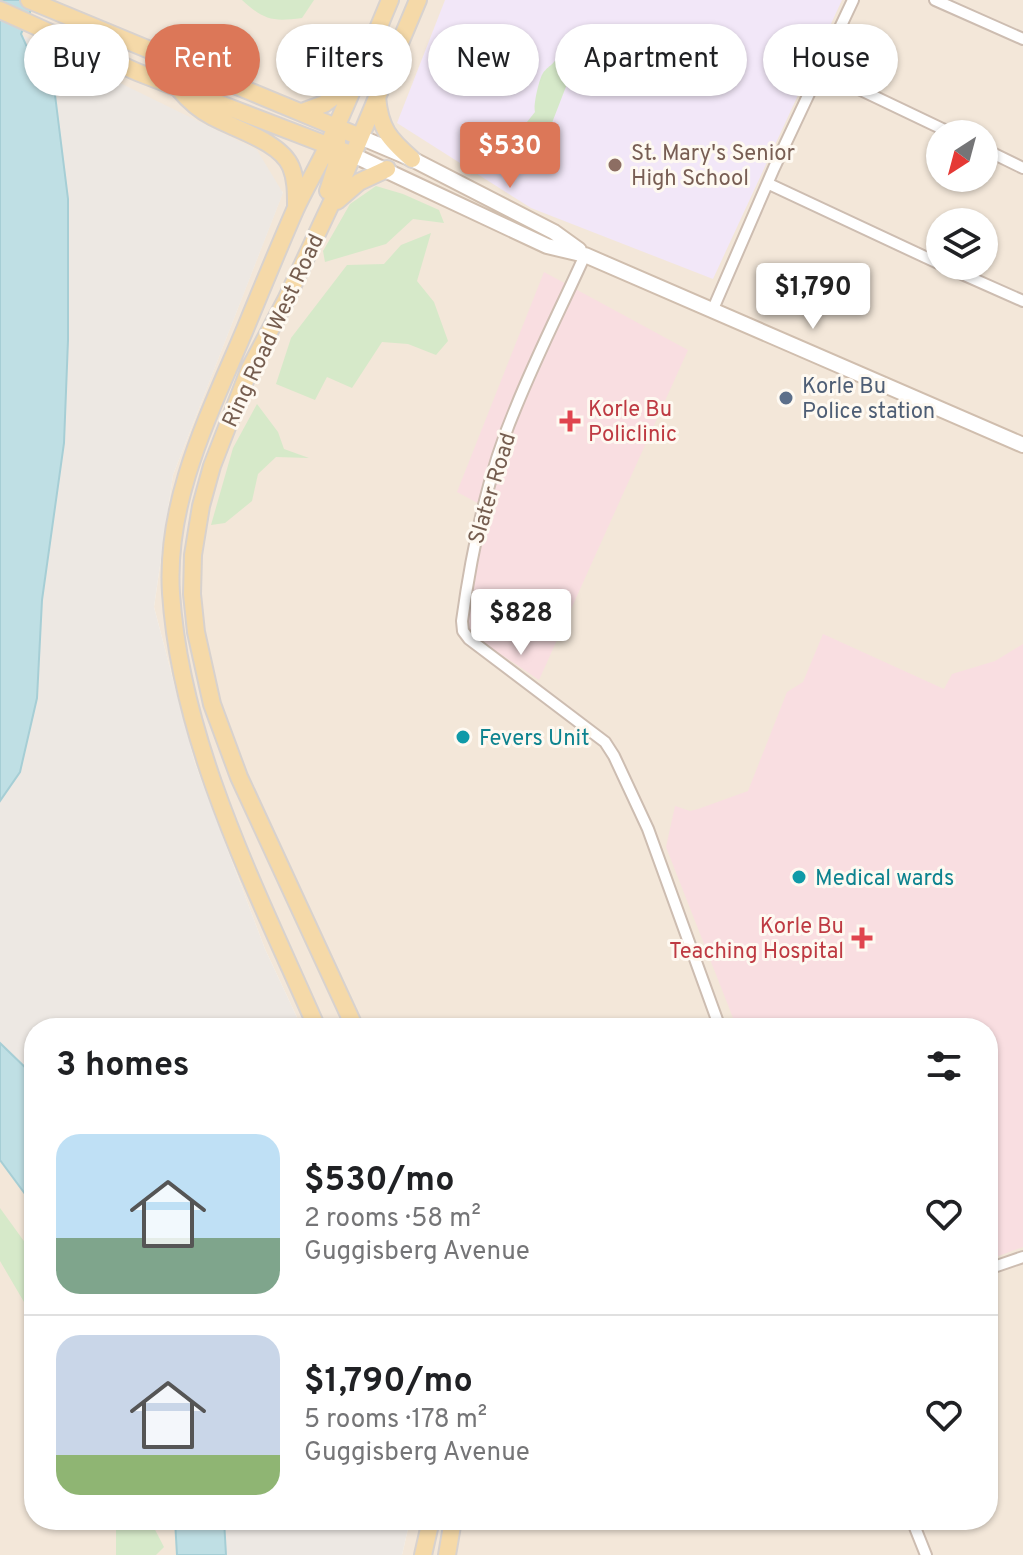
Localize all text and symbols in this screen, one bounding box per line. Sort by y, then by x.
chip: Buy [24,24,129,96]
chip: Rent [145,24,260,96]
chip: Filters [276,24,412,96]
chip: New [428,24,539,96]
chip: Apartment [555,24,747,96]
chip: House [763,24,898,96]
north arrow [926,120,998,192]
map controls [926,120,998,280]
pin: $530 [463,122,557,190]
text: $530 [478,131,542,164]
place label: St. Mary's Senior High School [631,141,795,193]
marker: St. Mary's Senior High School [606,156,624,174]
button: layers [926,208,998,280]
street label: Ring Road West Road [218,230,331,432]
pin: $1,790 [748,263,878,331]
text: $1,790 [774,272,852,305]
place label: Korle Bu Police station [802,374,935,426]
marker: Korle Bu Police station [777,389,795,407]
place label: Korle Bu Policlinic [588,397,677,449]
marker: Korle Bu Policlinic [559,410,581,432]
street label: Slater Road [464,430,523,548]
pin: $828 [474,589,568,657]
text: $828 [489,598,553,631]
place label: Fevers Unit [479,726,589,753]
marker: Fevers Unit [454,728,472,746]
place label: Medical wards [815,866,954,893]
marker: Medical wards [790,868,808,886]
place label: Korle Bu Teaching Hospital [669,914,844,966]
marker: Korle Bu Teaching Hospital [851,927,873,949]
icon: filters [922,1044,966,1088]
text: 3 homes [56,1045,189,1088]
text: $530/mo [304,1160,455,1203]
icon: home [120,1166,216,1262]
icon: heart [922,1192,966,1236]
text: 2 rooms · 58 m² [304,1203,481,1236]
text: Guggisberg Avenue [304,1236,530,1269]
text: $1,790/mo [304,1361,473,1404]
icon: home [120,1367,216,1463]
icon: heart [922,1393,966,1437]
text: 5 rooms · 178 m² [304,1404,487,1437]
text: Guggisberg Avenue [304,1437,530,1470]

